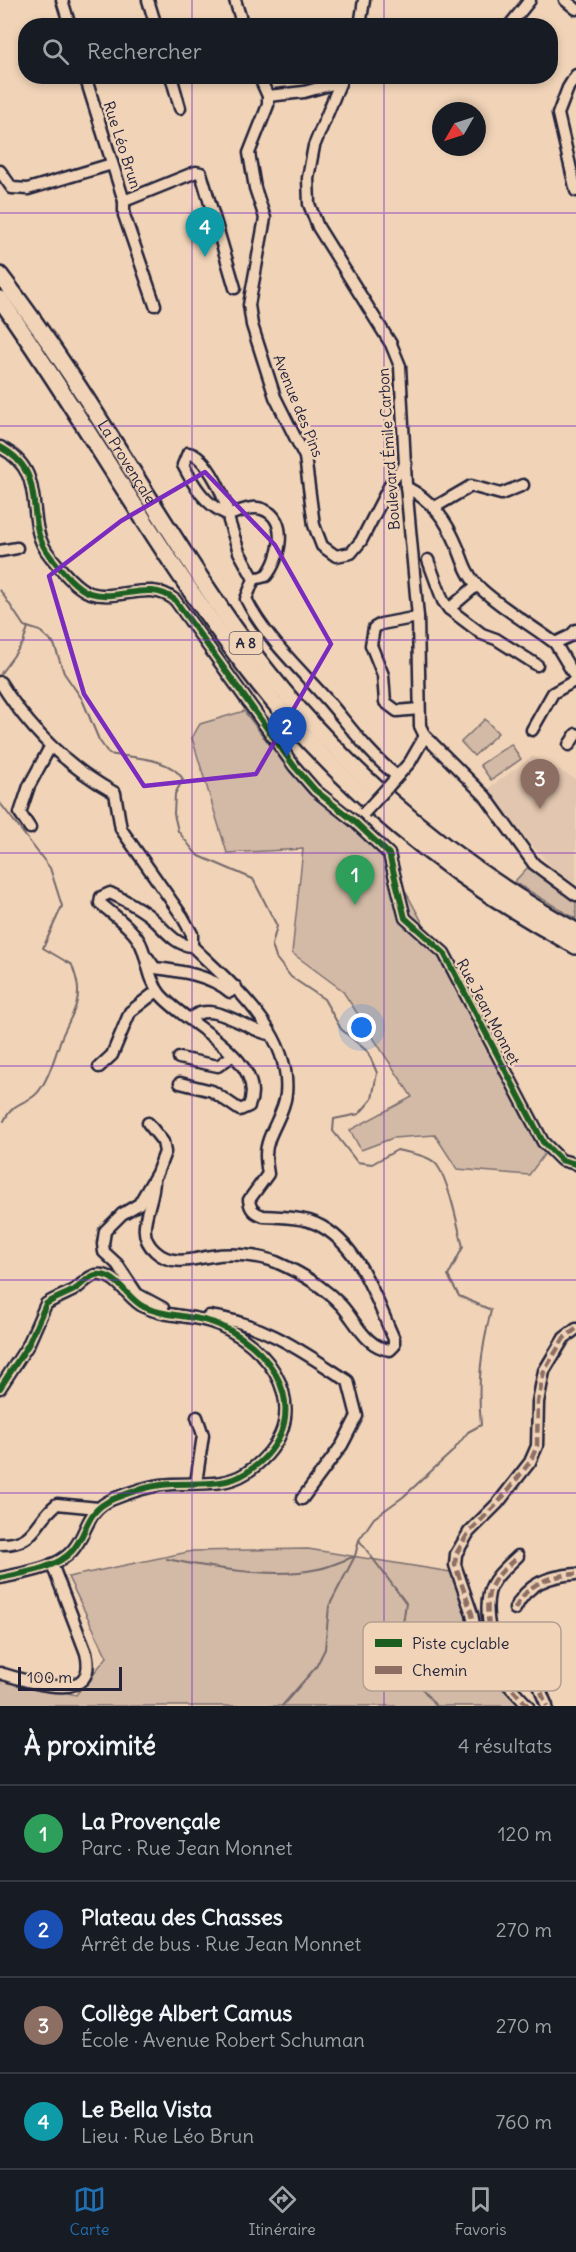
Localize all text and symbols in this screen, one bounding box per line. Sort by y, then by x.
search box [18,18,558,84]
icon: search [39,35,72,68]
text: Rechercher [87,37,202,65]
street label: Rue Léo Brun [99,99,146,191]
north arrow [432,102,486,156]
pin: 4 [186,208,224,257]
street label: Avenue des Pins [269,352,328,460]
street label: Boulevard Émile Carbon [373,367,404,531]
street label: La Provençale [94,416,160,507]
road number: A 8 [230,632,262,654]
pin: 2 [268,708,306,757]
pin: 3 [520,760,560,809]
pin: 1 [336,856,374,905]
street label: Rue Jean Monnet [453,956,524,1068]
your location [347,1013,376,1042]
legend [363,1622,561,1691]
text: Piste cyclable [412,1633,509,1653]
text: Chemin [412,1660,467,1680]
scale bar [18,1664,122,1692]
text: 100 m [27,1667,72,1687]
text: À proximité [24,1729,156,1762]
text: 4 résultats [458,1733,552,1758]
text: La Provençale [81,1807,221,1835]
text: 1 [40,1821,47,1846]
text: 120 m [498,1821,552,1846]
text: Parc · Rue Jean Monnet [81,1835,292,1860]
text: Plateau des Chasses [81,1903,283,1931]
text: 2 [38,1917,49,1942]
text: 270 m [496,1917,552,1942]
text: Arrêt de bus · Rue Jean Monnet [81,1931,361,1956]
text: Collège Albert Camus [81,1999,292,2027]
text: 3 [38,2013,49,2038]
text: 270 m [496,2013,552,2038]
text: École · Avenue Robert Schuman [81,2027,365,2052]
text: Le Bella Vista [81,2095,212,2123]
text: 4 [38,2109,49,2134]
text: 760 m [495,2109,552,2134]
text: Lieu · Rue Léo Brun [81,2123,254,2148]
tab: Carte [70,2183,109,2239]
tab: Itinéraire [249,2183,316,2239]
tab: Favoris [455,2183,506,2239]

